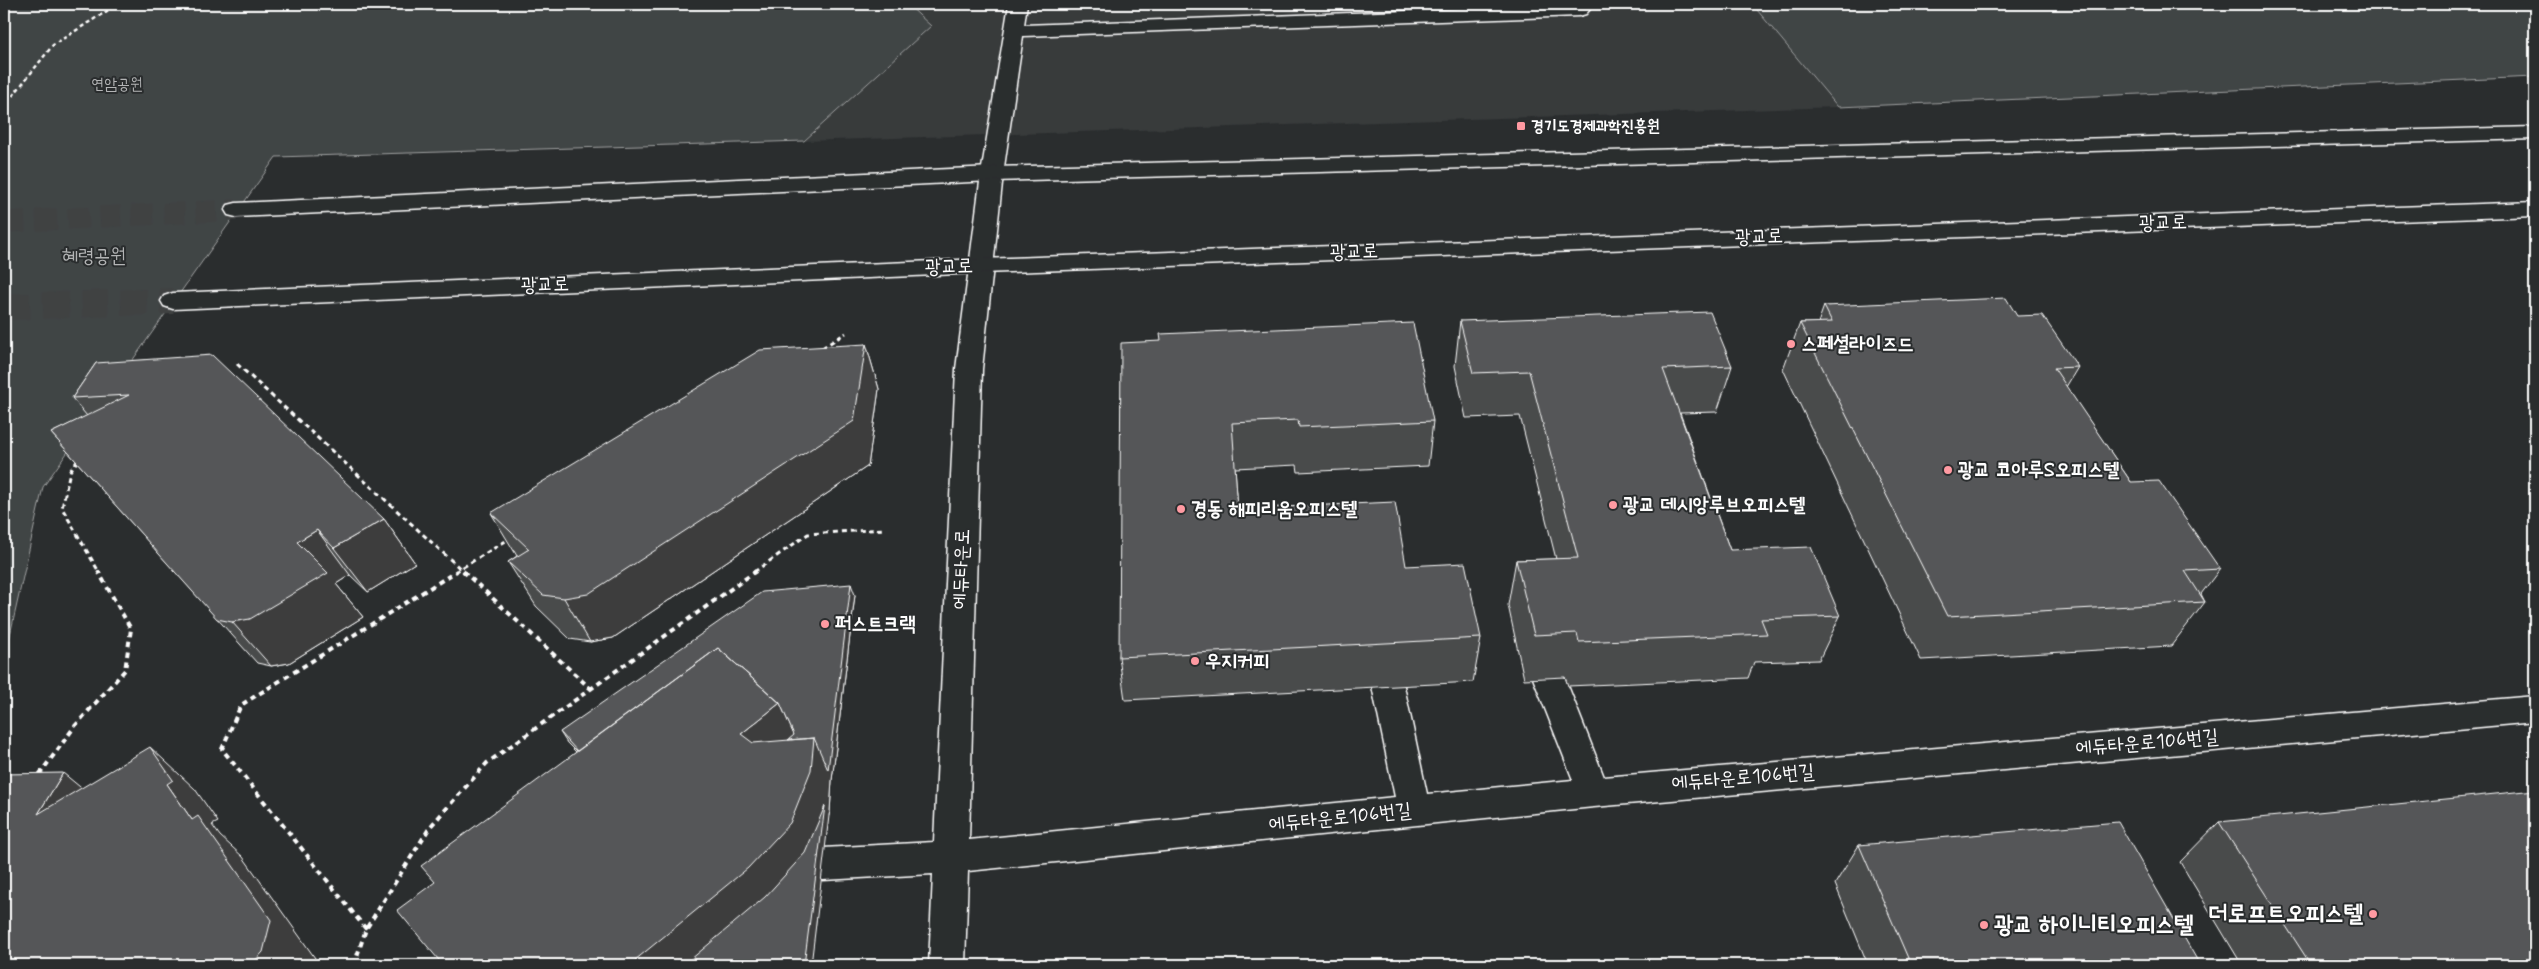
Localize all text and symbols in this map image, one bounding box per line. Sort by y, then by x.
park label: 연암공원 [91,74,143,95]
place label: 경기도경제과학진흥원 [1531,116,1660,137]
marker: 경기도경제과학진흥원 [1515,120,1527,132]
street label: 광교로 [2138,209,2188,237]
street label: 광교로 [1734,223,1784,251]
street label: 광교로 [1329,238,1379,266]
park label: 혜령공원 [62,243,126,270]
street label: 광교로 [924,253,974,281]
street label: 광교로 [520,271,570,299]
place label: 스페셜라이즈드 [1801,331,1914,358]
marker: 스페셜라이즈드 [1785,338,1797,350]
place label: 광교 코아루S오피스텔 [1958,457,2119,484]
marker: 광교 코아루S오피스텔 [1942,464,1954,476]
place label: 광교 데시앙루브오피스텔 [1623,492,1805,519]
place label: 경동 해피리움오피스텔 [1191,496,1357,523]
marker: 광교 데시앙루브오피스텔 [1607,499,1619,511]
marker: 경동 해피리움오피스텔 [1175,503,1187,515]
street label: 에듀타운로 [947,528,977,610]
place label: 퍼스트크랙 [835,611,915,638]
marker: 퍼스트크랙 [819,618,831,630]
place label: 우지커피 [1205,648,1269,675]
marker: 우지커피 [1189,655,1201,667]
street label: 에듀타운로106번길 [2075,723,2219,763]
street label: 에듀타운로106번길 [1671,758,1815,798]
street label: 에듀타운로106번길 [1267,797,1413,839]
place label: 더로프트오피스텔 [2209,899,2364,930]
marker: 더로프트오피스텔 [2367,908,2379,920]
place label: 광교 하이니티오피스텔 [1994,910,2194,941]
marker: 광교 하이니티오피스텔 [1978,919,1990,931]

